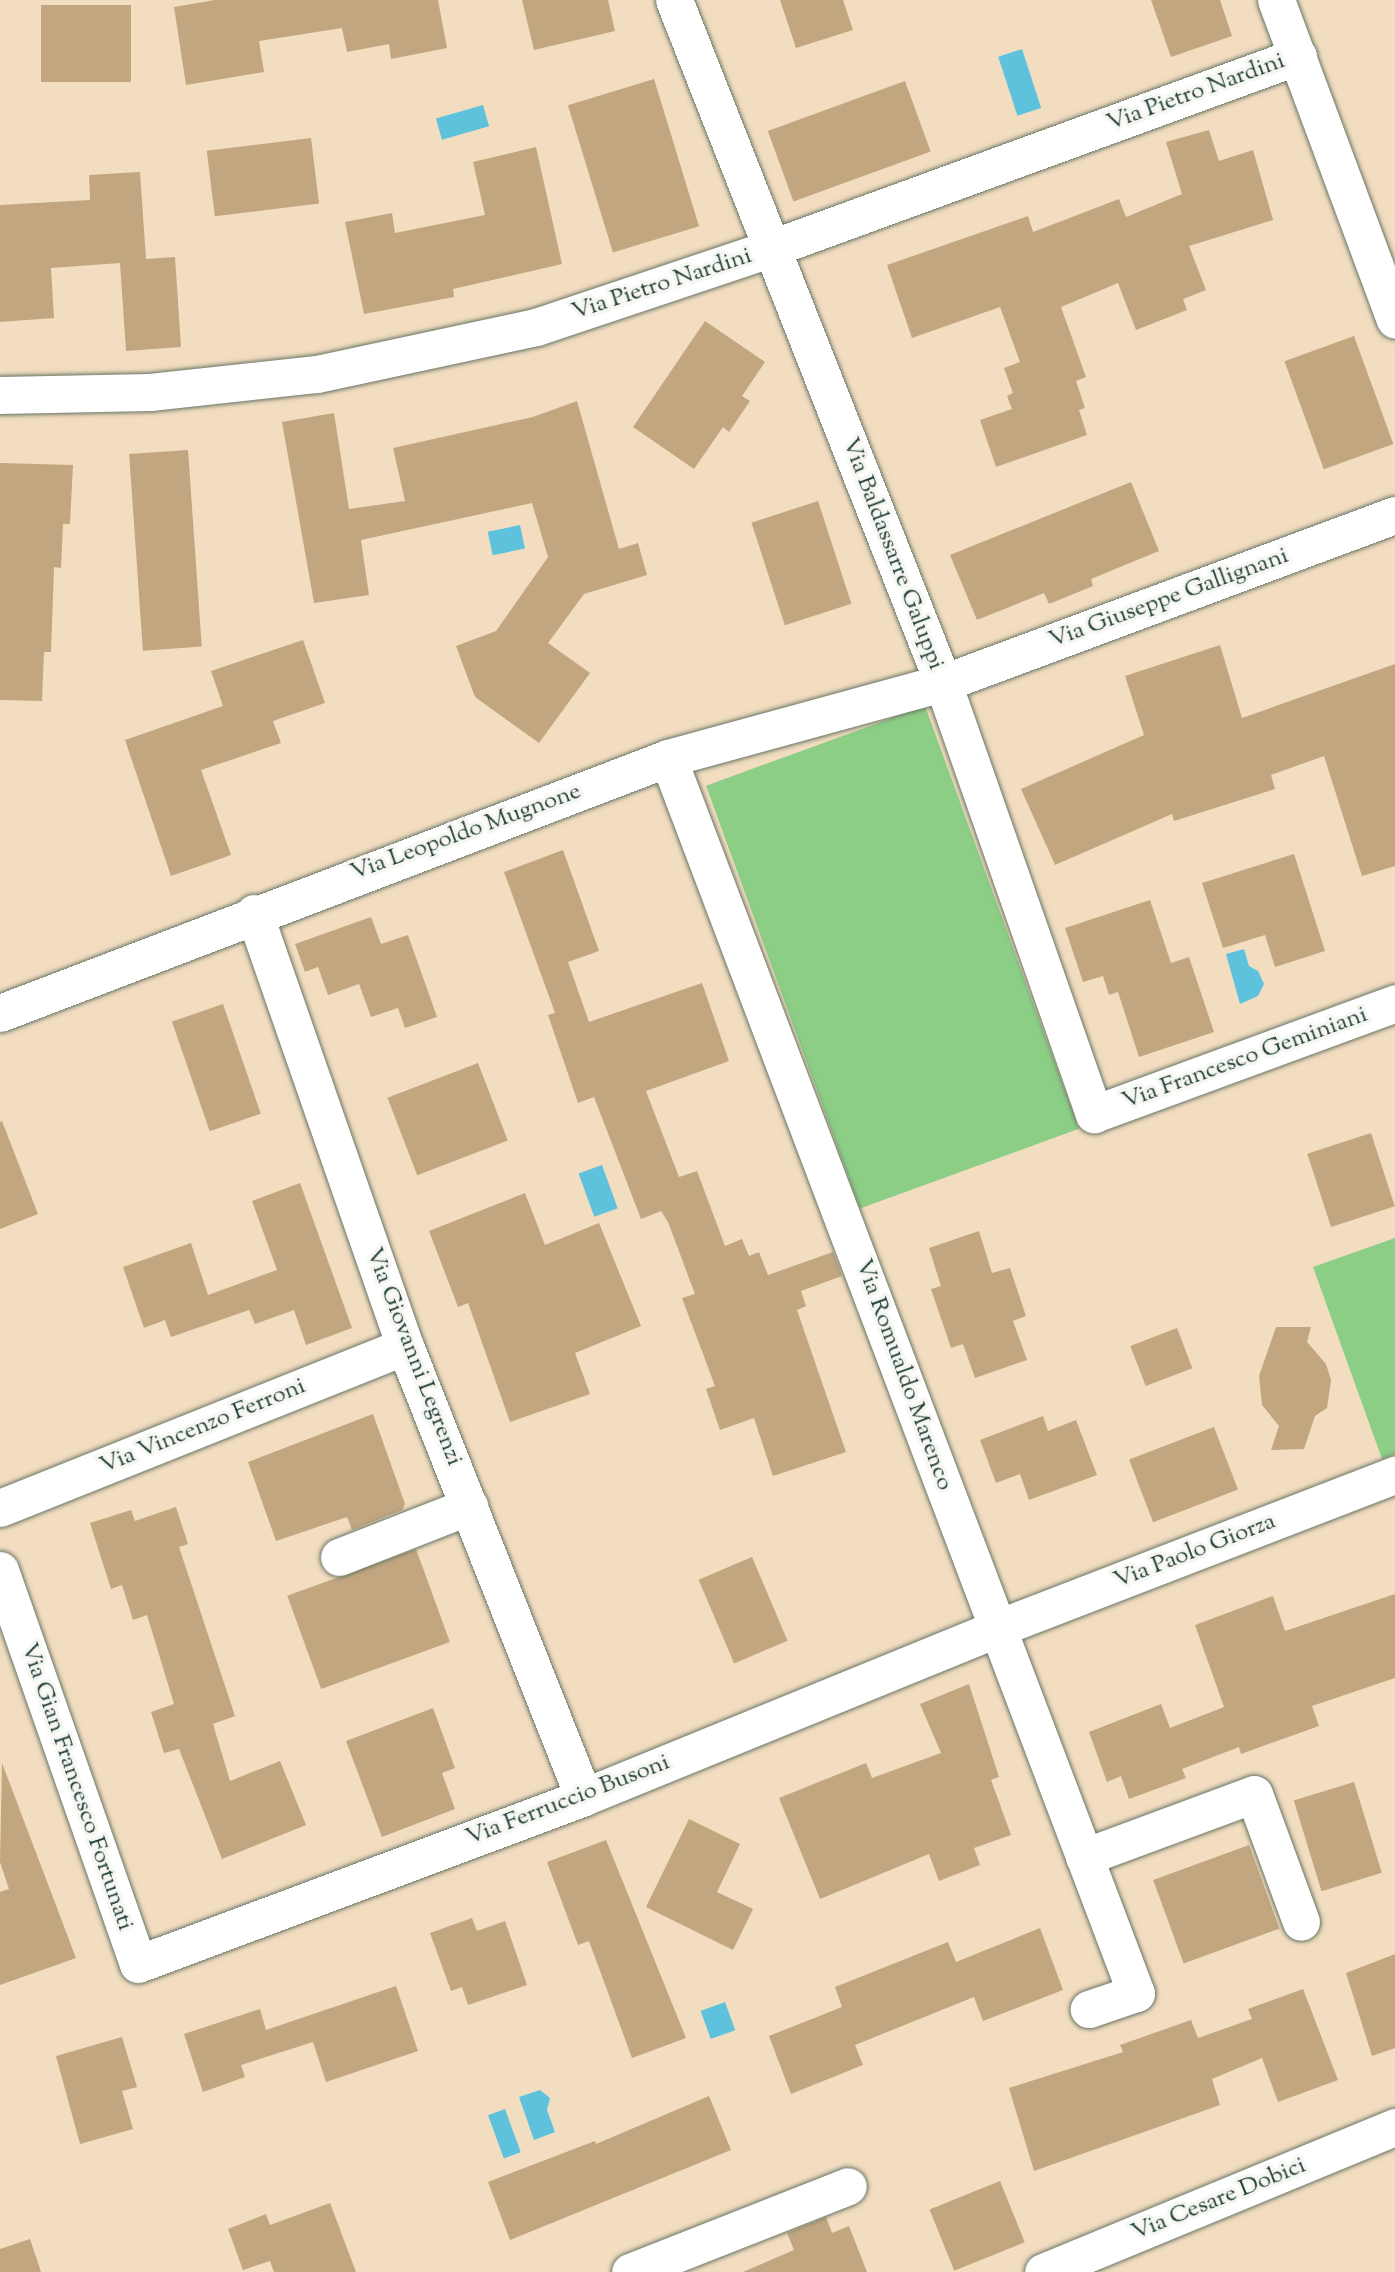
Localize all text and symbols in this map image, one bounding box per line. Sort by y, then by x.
street label: Via Pietro Nardini [1103,47,1289,139]
street label: Via Pietro Nardini [568,242,756,328]
street label: Via Baldassarre Galuppi [834,434,950,674]
street label: Via Giuseppe Gallignani [1045,542,1293,656]
street label: Via Leopoldo Mugnone [347,778,585,888]
street label: Via Francesco Geminiani [1118,1001,1372,1117]
street label: Via Giovanni Legrenzi [358,1244,468,1470]
street label: Via Romualdo Marenco [848,1255,958,1495]
street label: Via Vincenzo Ferroni [96,1373,310,1481]
street label: Via Paolo Giorza [1110,1508,1280,1596]
street label: Via Gian Francesco Fortunati [13,1639,139,1935]
street label: Via Ferruccio Busoni [462,1749,674,1853]
street label: Via Cesare Dobici [1128,2152,1310,2248]

